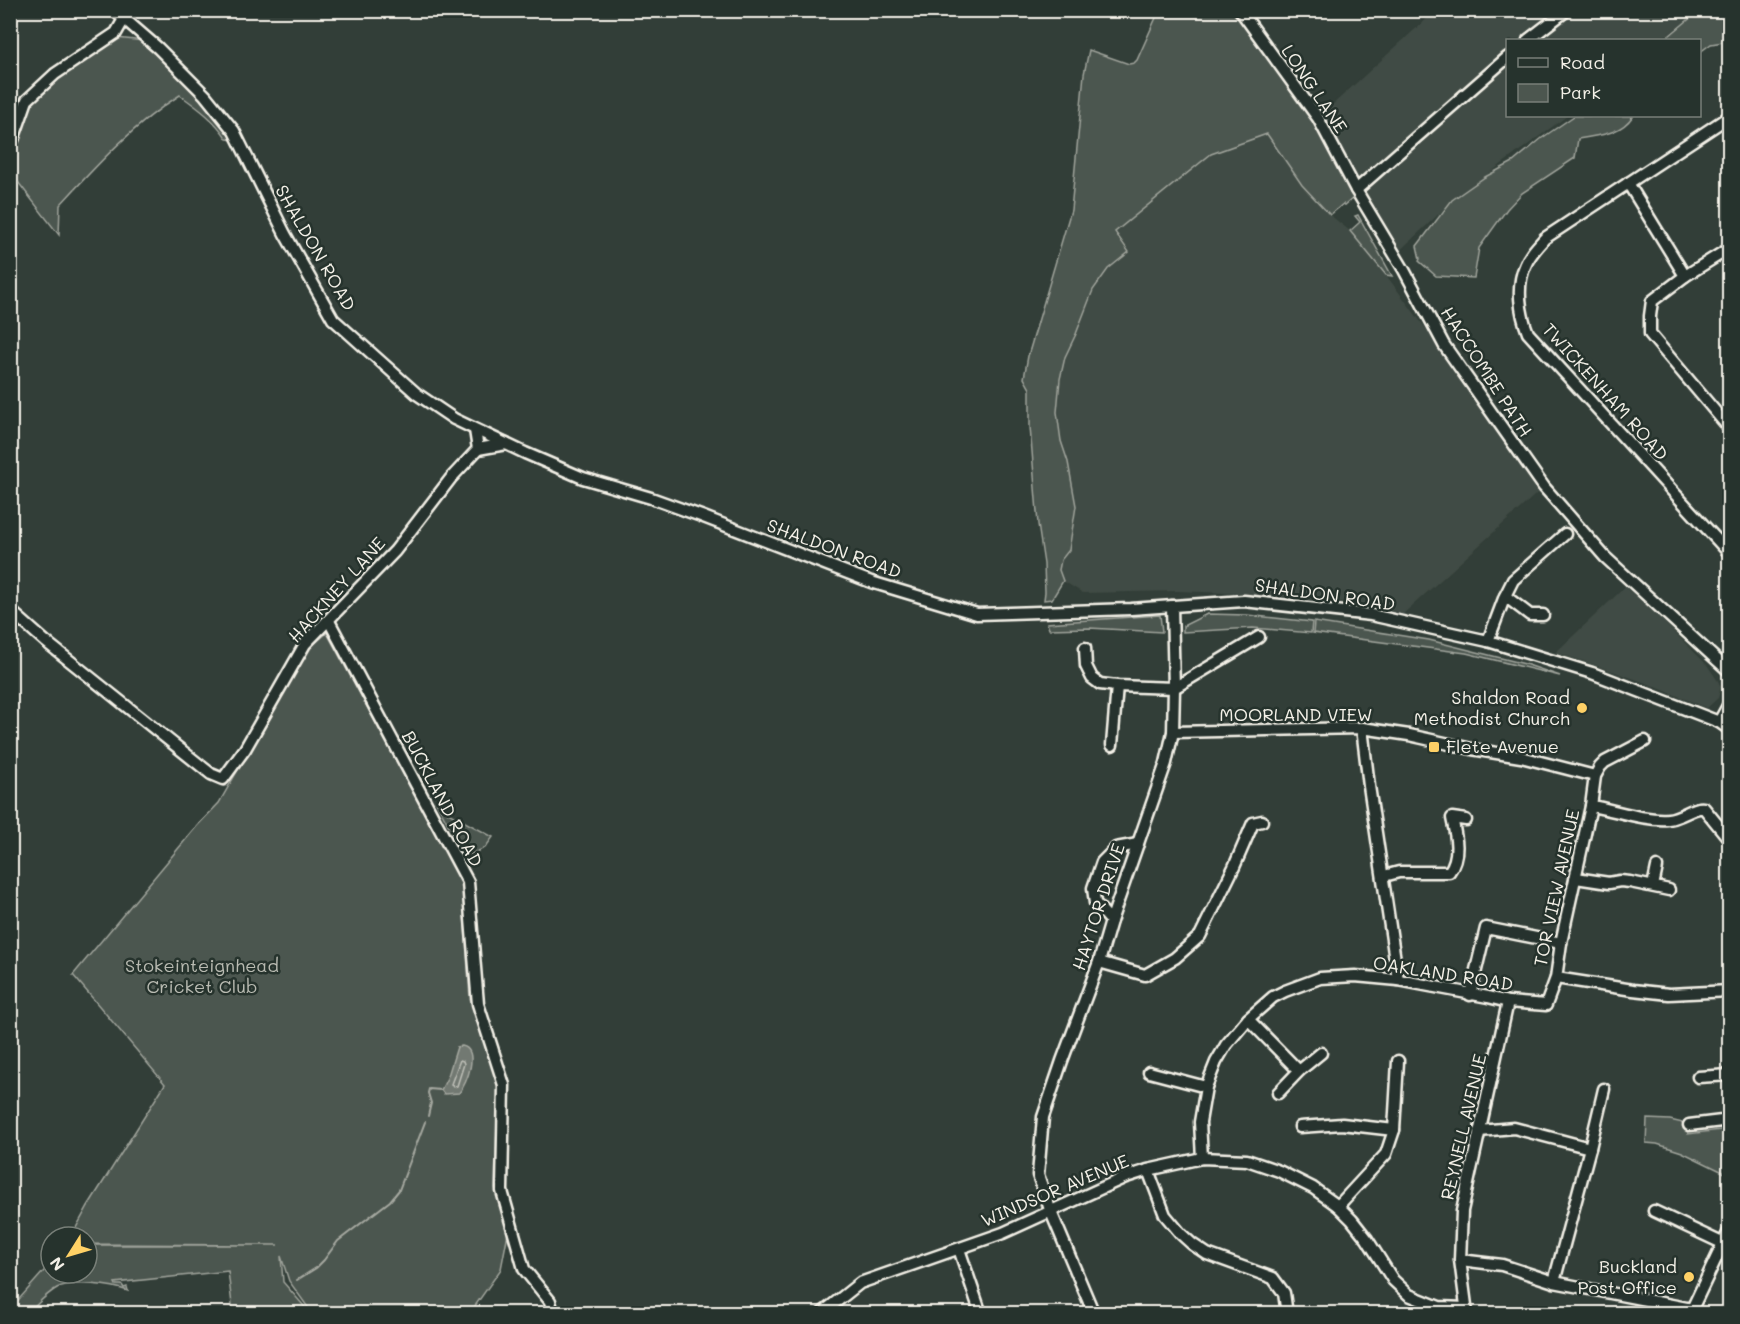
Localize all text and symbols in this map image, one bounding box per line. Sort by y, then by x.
legend [1506,39,1701,117]
street label: LONG LANE [1276,40,1353,137]
text: Road [1560,50,1605,74]
text: Park [1560,80,1601,104]
street label: SHALDON ROAD [270,180,362,315]
street label: HACCOMBE PATH [1436,302,1538,441]
street label: TWICKENHAM ROAD [1538,317,1674,465]
street label: SHALDON ROAD [764,513,905,583]
street label: HACKNEY LANE [282,531,390,647]
street label: SHALDON ROAD [1254,572,1397,616]
place label: Shaldon Road Methodist Church [1414,685,1570,730]
marker: Shaldon Road Methodist Church [1575,701,1589,715]
street label: MOORLAND VIEW [1219,702,1373,726]
street label: BUCKLAND ROAD [397,726,489,871]
place label: Flete Avenue [1446,734,1559,758]
marker: Flete Avenue [1427,740,1441,754]
street label: TOR VIEW AVENUE [1528,807,1584,969]
street label: HAYTOR DRIVE [1066,840,1130,973]
street label: OAKLAND ROAD [1371,950,1515,996]
park label: Stokeinteignhead Cricket Club [125,953,279,998]
street label: REYNELL AVENUE [1435,1051,1491,1202]
street label: WINDSOR AVENUE [977,1148,1132,1232]
north arrow [39,1225,99,1285]
text: N [45,1253,69,1276]
place label: Buckland Post Office [1577,1254,1677,1299]
marker: Buckland Post Office [1682,1270,1696,1284]

